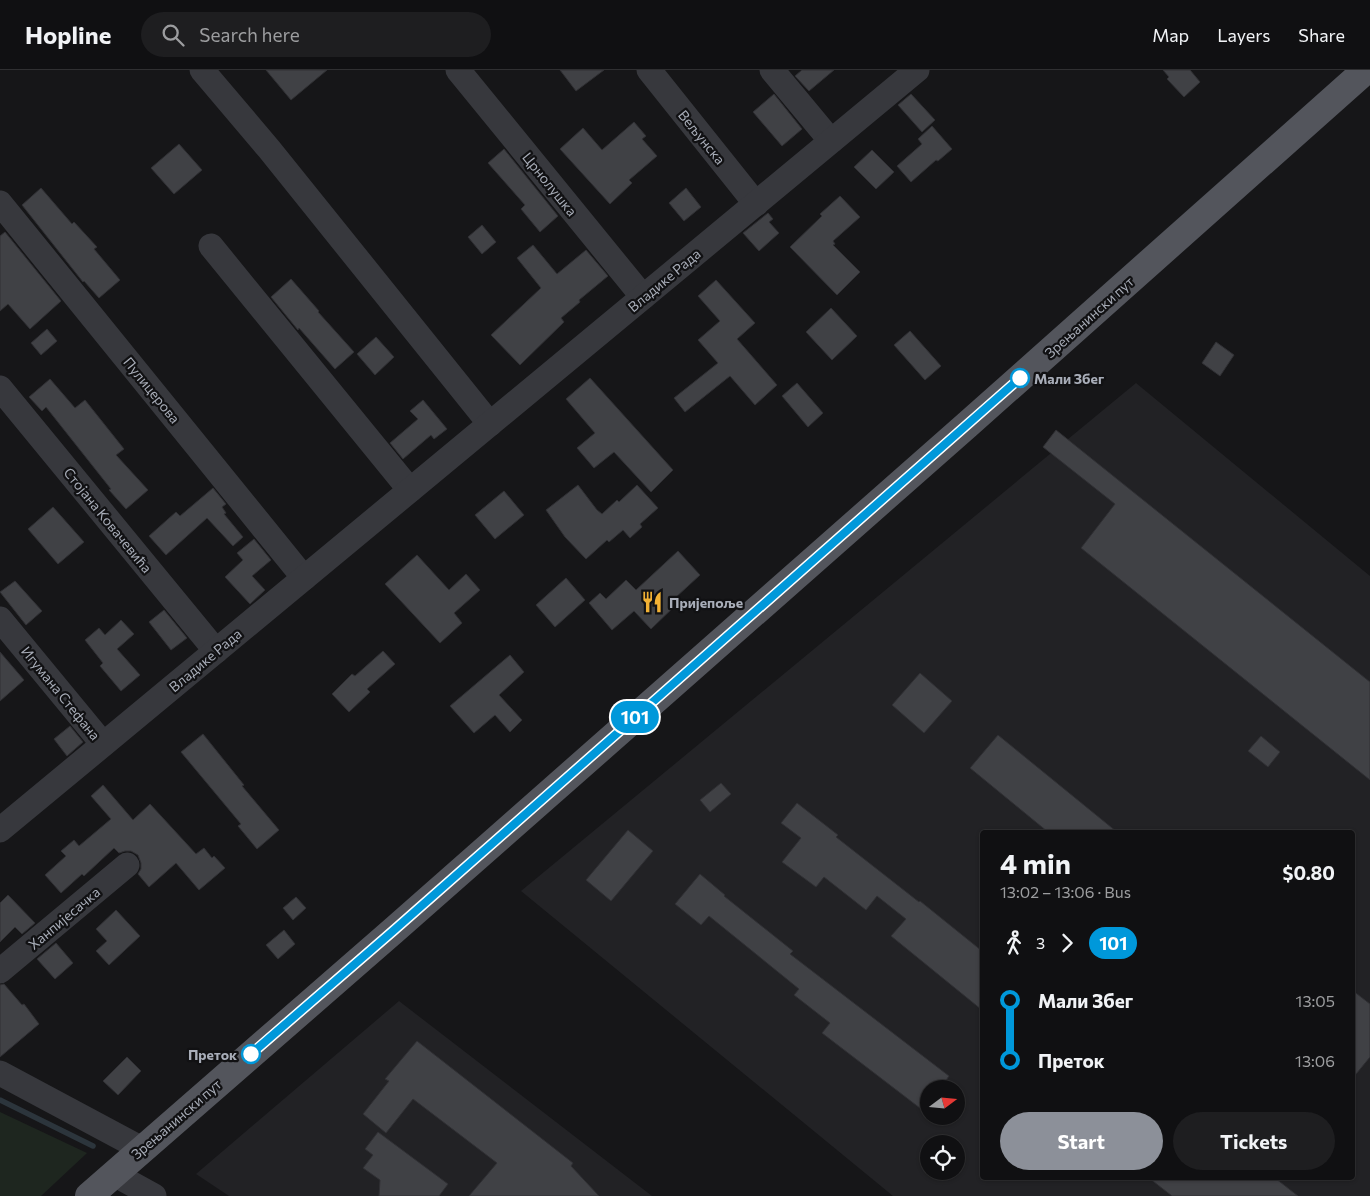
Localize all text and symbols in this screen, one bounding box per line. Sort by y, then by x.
search box [141,12,491,57]
text: Hopline [25,20,111,49]
icon: search [159,21,187,49]
text: Search here [199,23,300,46]
text: Map [1152,24,1189,46]
text: Layers [1217,24,1270,46]
text: Share [1298,24,1345,46]
street label: Вељунска [675,106,729,168]
street label: Црнолушка [519,149,581,219]
street label: Владике Рада [624,245,704,315]
street label: Зрењанински пут [1041,272,1137,361]
street label: Пулицерова [120,354,184,426]
marker: Мали Збег [1010,368,1030,388]
place label: Мали Збег [1034,370,1104,387]
street label: Стојана Ковачевића [60,464,156,576]
restaurant icon: Пријепоље [639,589,665,615]
place label: Пријепоље [669,594,743,611]
street label: Владике Рада [165,625,245,695]
street label: Игумана Стефана [18,643,104,743]
line badge: 101 [606,701,664,733]
text: 101 [621,706,649,728]
text: 4 min [1000,846,1071,880]
text: $0.80 [1283,861,1335,884]
text: 13:02 – 13:06 · Bus [1000,882,1131,901]
street label: Ханпијесачка [25,883,103,953]
icon: walk [1000,929,1028,957]
icon: forward [1053,929,1081,957]
text: 101 [1099,932,1127,954]
text: 3 [1036,933,1045,952]
text: Мали Збег [1038,989,1133,1012]
text: 13:05 [1296,991,1335,1010]
marker: Преток [241,1044,261,1064]
place label: Преток [188,1046,237,1063]
text: Преток [1038,1049,1105,1072]
text: 13:06 [1295,1051,1335,1070]
street label: Зрењанински пут [128,1075,225,1163]
north arrow [920,1080,965,1125]
map controls [920,1080,965,1180]
button: Start [1000,1112,1163,1170]
button: Tickets [1173,1112,1335,1170]
button: locate [920,1135,965,1180]

